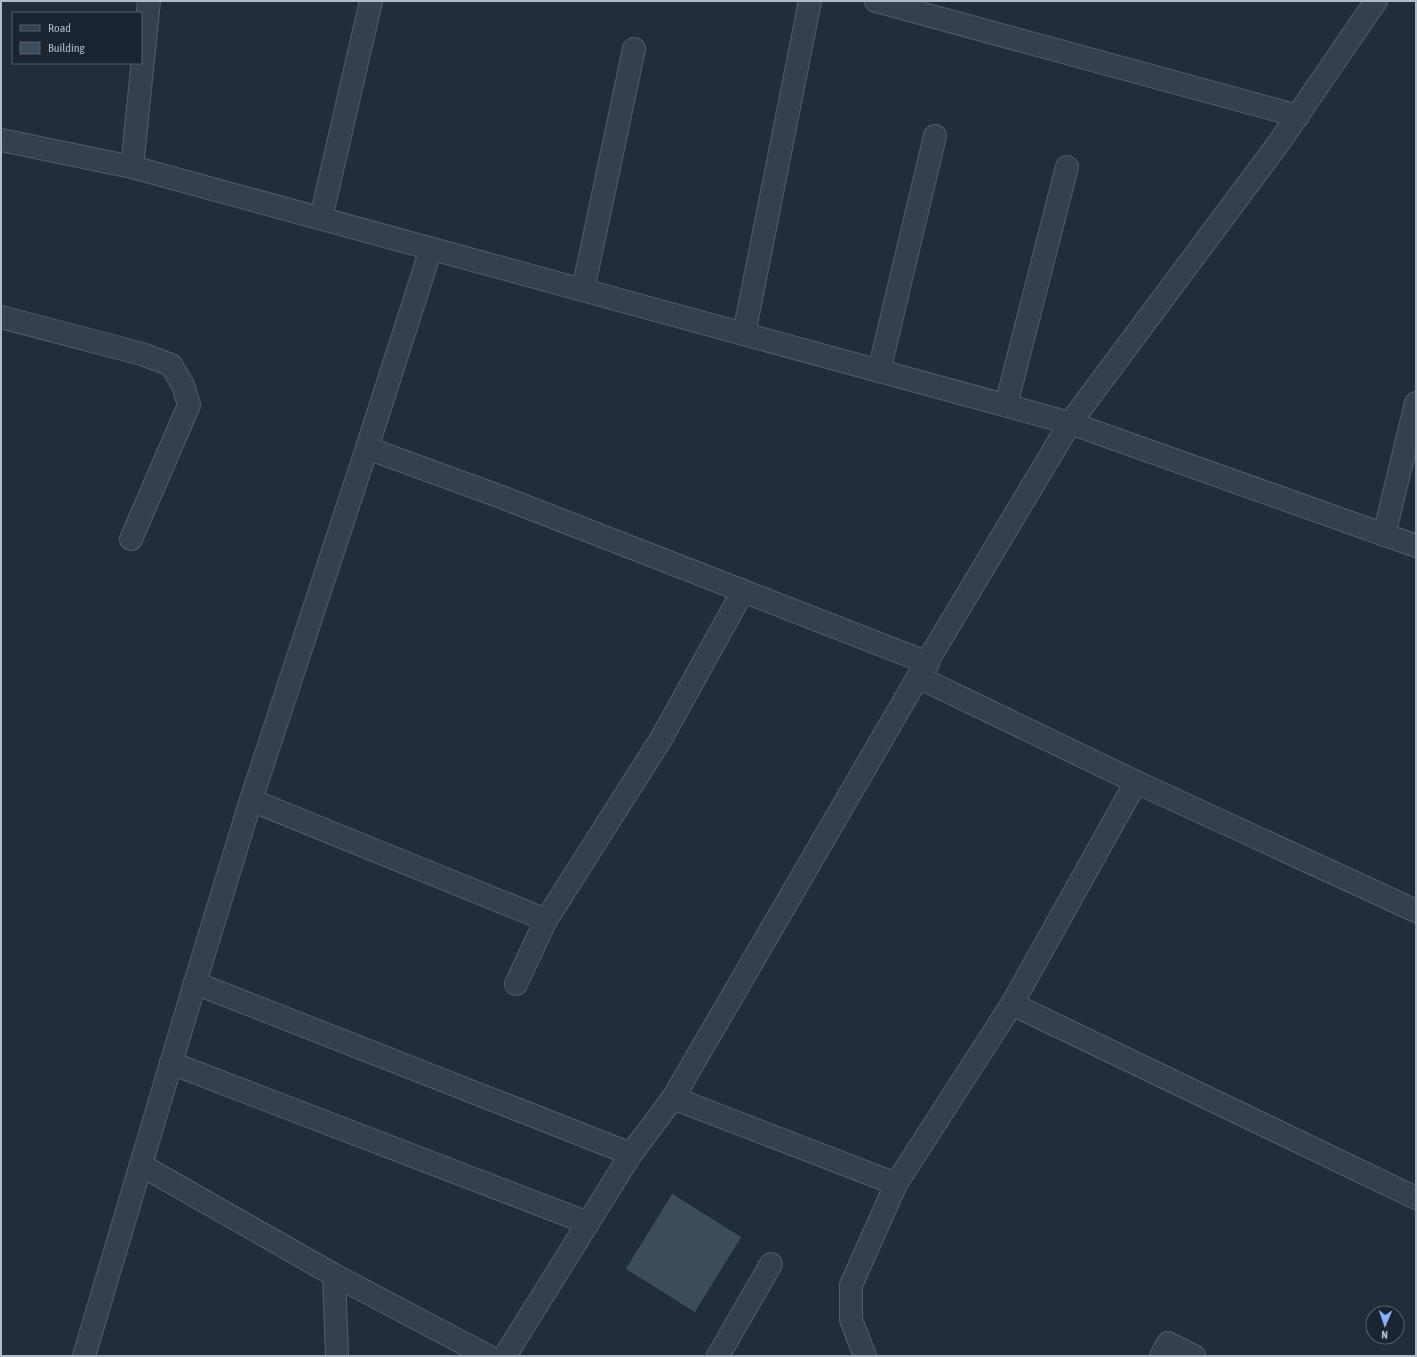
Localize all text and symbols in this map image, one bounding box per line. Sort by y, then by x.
legend [12,12,142,64]
text: Road [48,21,71,35]
text: Building [48,41,86,55]
north arrow [1365,1305,1405,1345]
text: N [1381,1329,1388,1341]

